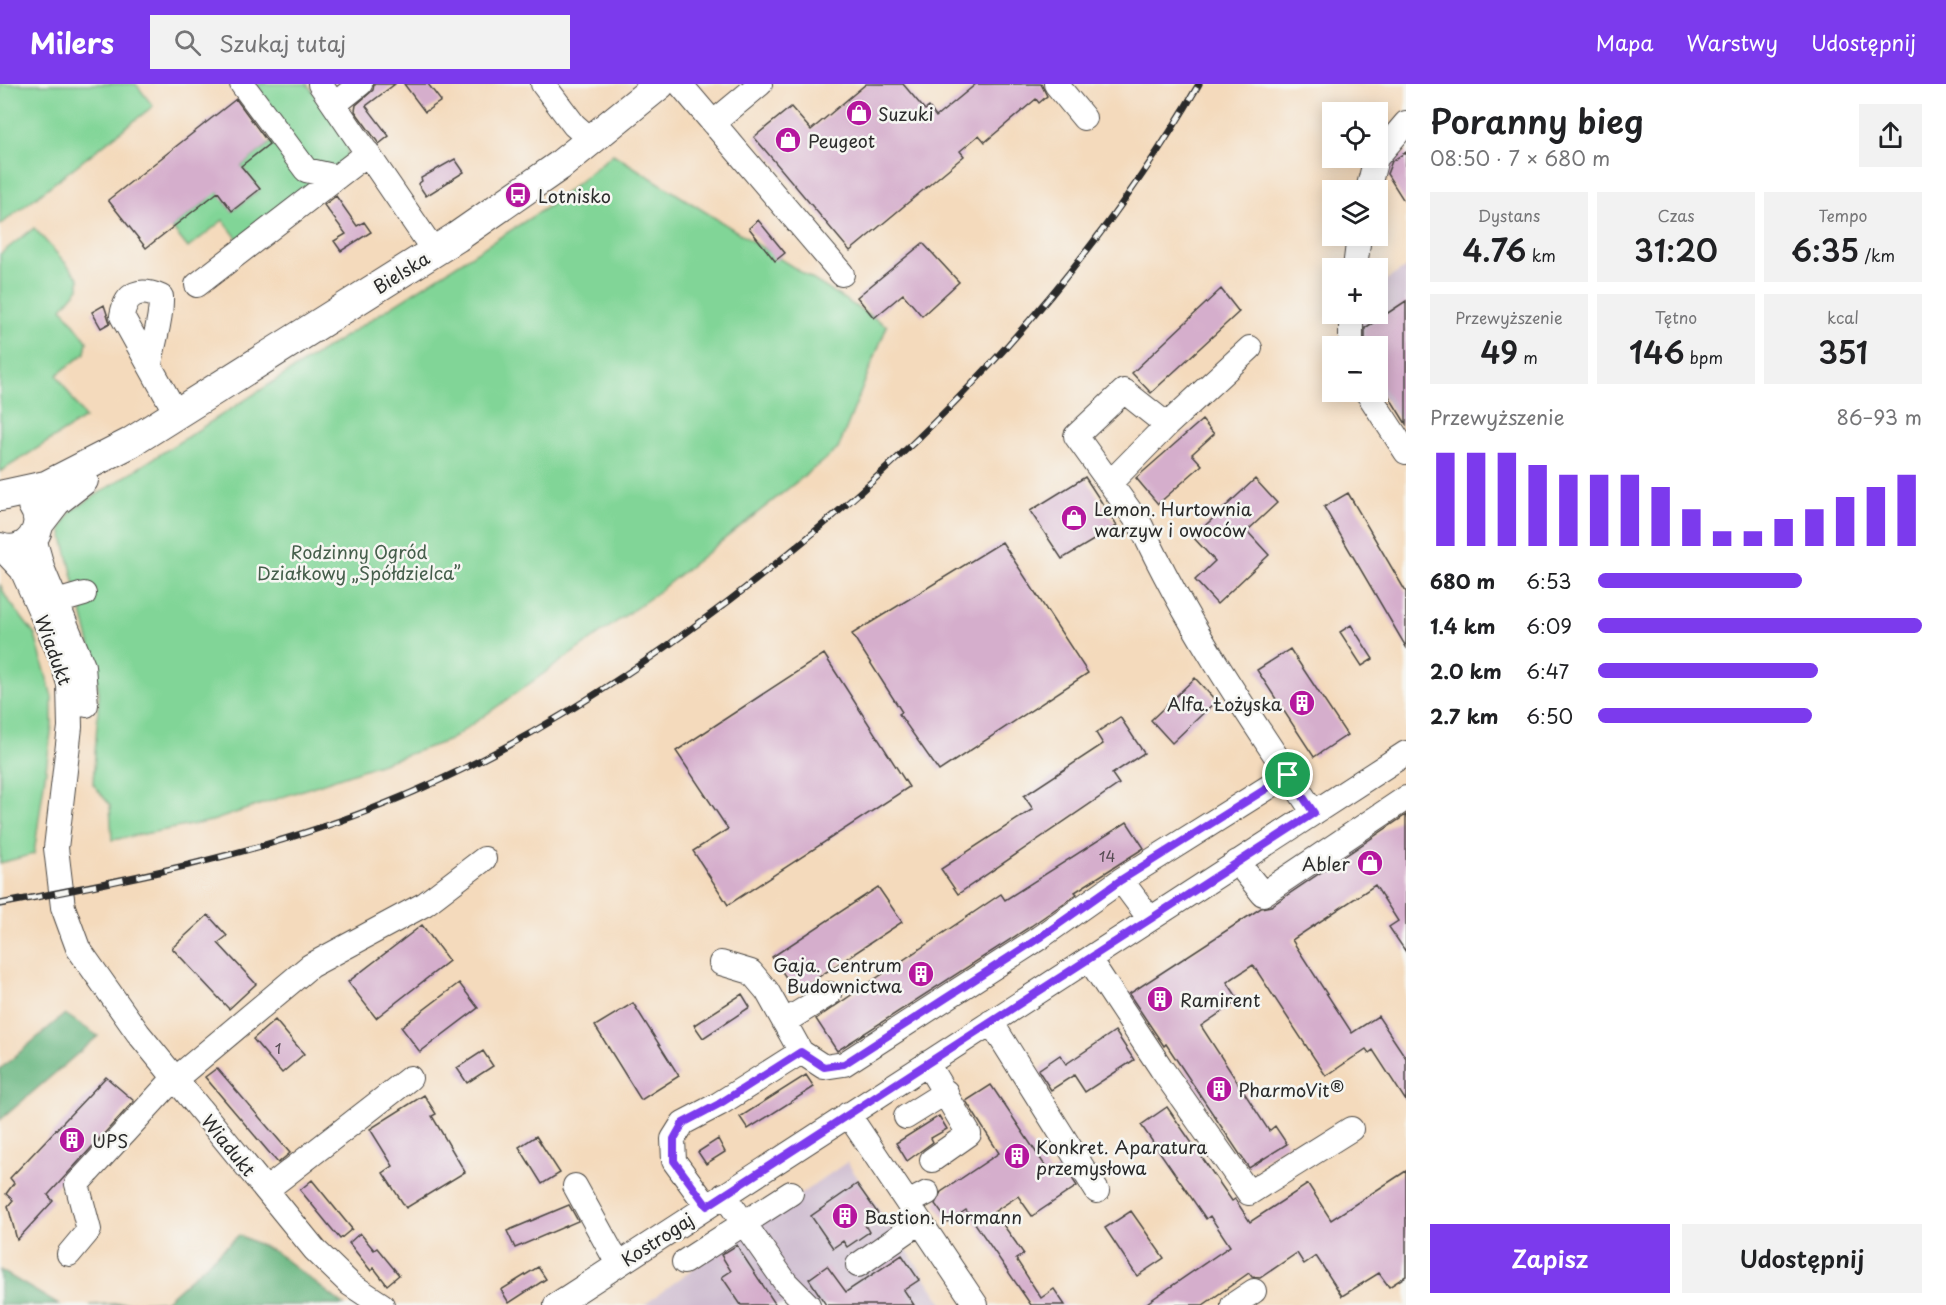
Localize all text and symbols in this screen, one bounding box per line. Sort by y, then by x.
search box [150,15,570,69]
text: Milers [30,21,114,64]
icon: search [171,26,204,59]
text: Szukaj tutaj [219,26,346,59]
text: Mapa [1596,26,1654,58]
text: Warstwy [1687,26,1778,58]
text: Udostępnij [1811,26,1916,58]
text: Poranny bieg [1430,95,1644,145]
shop icon: Suzuki [844,98,874,128]
place label: Suzuki [878,100,934,127]
map controls [1322,102,1388,402]
button: locate [1322,102,1388,168]
button: share [1859,104,1922,167]
shop icon: Peugeot [773,125,803,155]
place label: Peugeot [808,127,875,154]
text: 08:50 · 7 × 680 m [1430,143,1610,173]
bus stop icon: Lotnisko [503,180,533,210]
button: layers [1322,180,1388,246]
place label: Lotnisko [538,182,611,209]
text: Dystans [1478,203,1540,227]
text: Czas [1657,203,1695,227]
text: Tempo [1819,203,1867,227]
text: 4.76 [1462,227,1526,272]
text: 31:20 [1634,227,1718,272]
text: 6:35 [1791,227,1859,272]
text: km [1526,243,1556,267]
text: /km [1859,243,1895,267]
street label: Bielska [368,244,435,300]
button: + [1322,258,1388,324]
text: Przewyższenie [1455,305,1563,329]
text: Tętno [1655,305,1697,329]
text: kcal [1827,305,1859,329]
text: 49 [1480,329,1518,374]
text: 146 [1629,329,1685,374]
text: 351 [1818,329,1868,374]
button: − [1322,336,1388,402]
text: m [1518,345,1538,369]
text: bpm [1685,345,1723,369]
text: Przewyższenie [1430,402,1565,432]
text: 86–93 m [1837,402,1922,432]
place label: Lemon. Hurtownia warzyw i owoców [1094,495,1252,543]
shop icon: Lemon. Hurtownia warzyw i owoców [1059,503,1089,533]
park label: Rodzinny Ogród Działkowy „Spółdzielca” [257,538,461,586]
text: 680 m [1430,566,1495,596]
text: 6:53 [1526,566,1571,596]
street label: Wiadukt [29,611,79,689]
text: 1.4 km [1430,611,1496,641]
text: 6:09 [1526,611,1572,641]
text: 2.0 km [1430,656,1502,686]
text: 6:47 [1526,656,1569,686]
building icon: Alfa. Łożyska [1287,688,1317,718]
place label: Alfa. Łożyska [1167,690,1283,717]
text: 2.7 km [1430,701,1498,731]
text: 6:50 [1526,701,1573,731]
pin [1262,749,1313,800]
icon: arrive [1271,758,1304,791]
house number: 14 [1099,844,1115,867]
shop icon: Abler [1355,848,1385,878]
place label: Abler [1302,850,1351,877]
place label: Gaja. Centrum Budownictwa [773,951,903,999]
building icon: Gaja. Centrum Budownictwa [906,959,936,989]
building icon: Ramirent [1145,984,1175,1014]
place label: Ramirent [1180,986,1260,1013]
house number: 1 [275,1036,281,1059]
building icon: PharmoVit® [1204,1074,1234,1104]
place label: PharmoVit® [1238,1076,1344,1103]
street label: Wiadukt [196,1108,262,1182]
building icon: UPS [57,1125,87,1155]
place label: UPS [92,1127,129,1154]
place label: Konkret. Aparatura przemysłowa [1036,1133,1207,1181]
building icon: Konkret. Aparatura przemysłowa [1002,1141,1032,1171]
building icon: Bastion. Hormann [830,1201,860,1231]
place label: Bastion. Hormann [864,1203,1022,1230]
street label: Kostrogaj [616,1206,698,1272]
button: Zapisz [1430,1224,1670,1293]
button: Udostępnij [1682,1224,1922,1293]

